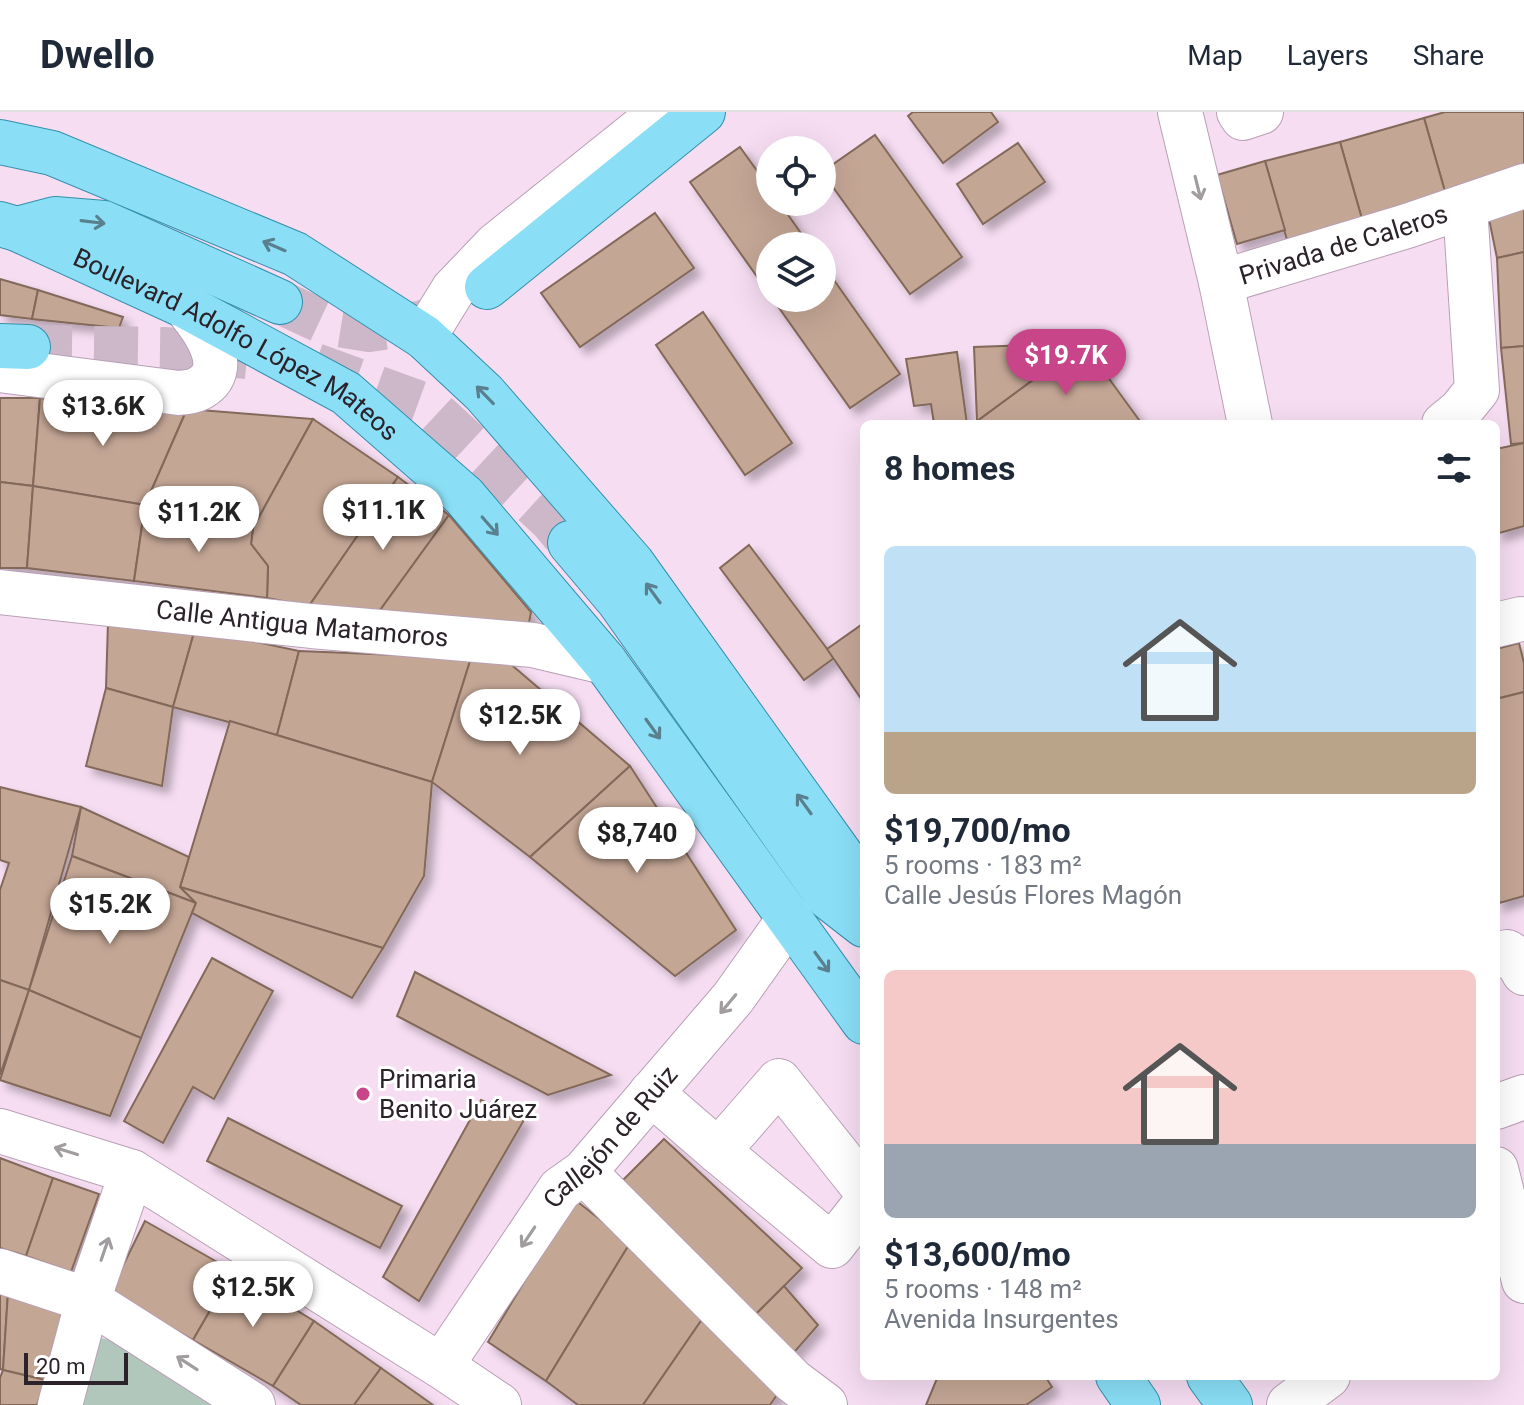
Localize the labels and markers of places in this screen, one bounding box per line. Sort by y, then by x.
pin: $19.7K [1001,329,1131,397]
pin: $13.6K [38,380,168,448]
pin: $11.1K [318,484,448,552]
pin: $11.2K [134,486,264,554]
pin: $12.5K [455,689,585,757]
pin: $8,740 [572,807,702,875]
pin: $15.2K [45,878,175,946]
place label: Primaria Benito Juárez [379,1064,537,1124]
marker: Primaria Benito Juárez [354,1085,372,1103]
pin: $12.5K [188,1261,318,1329]

